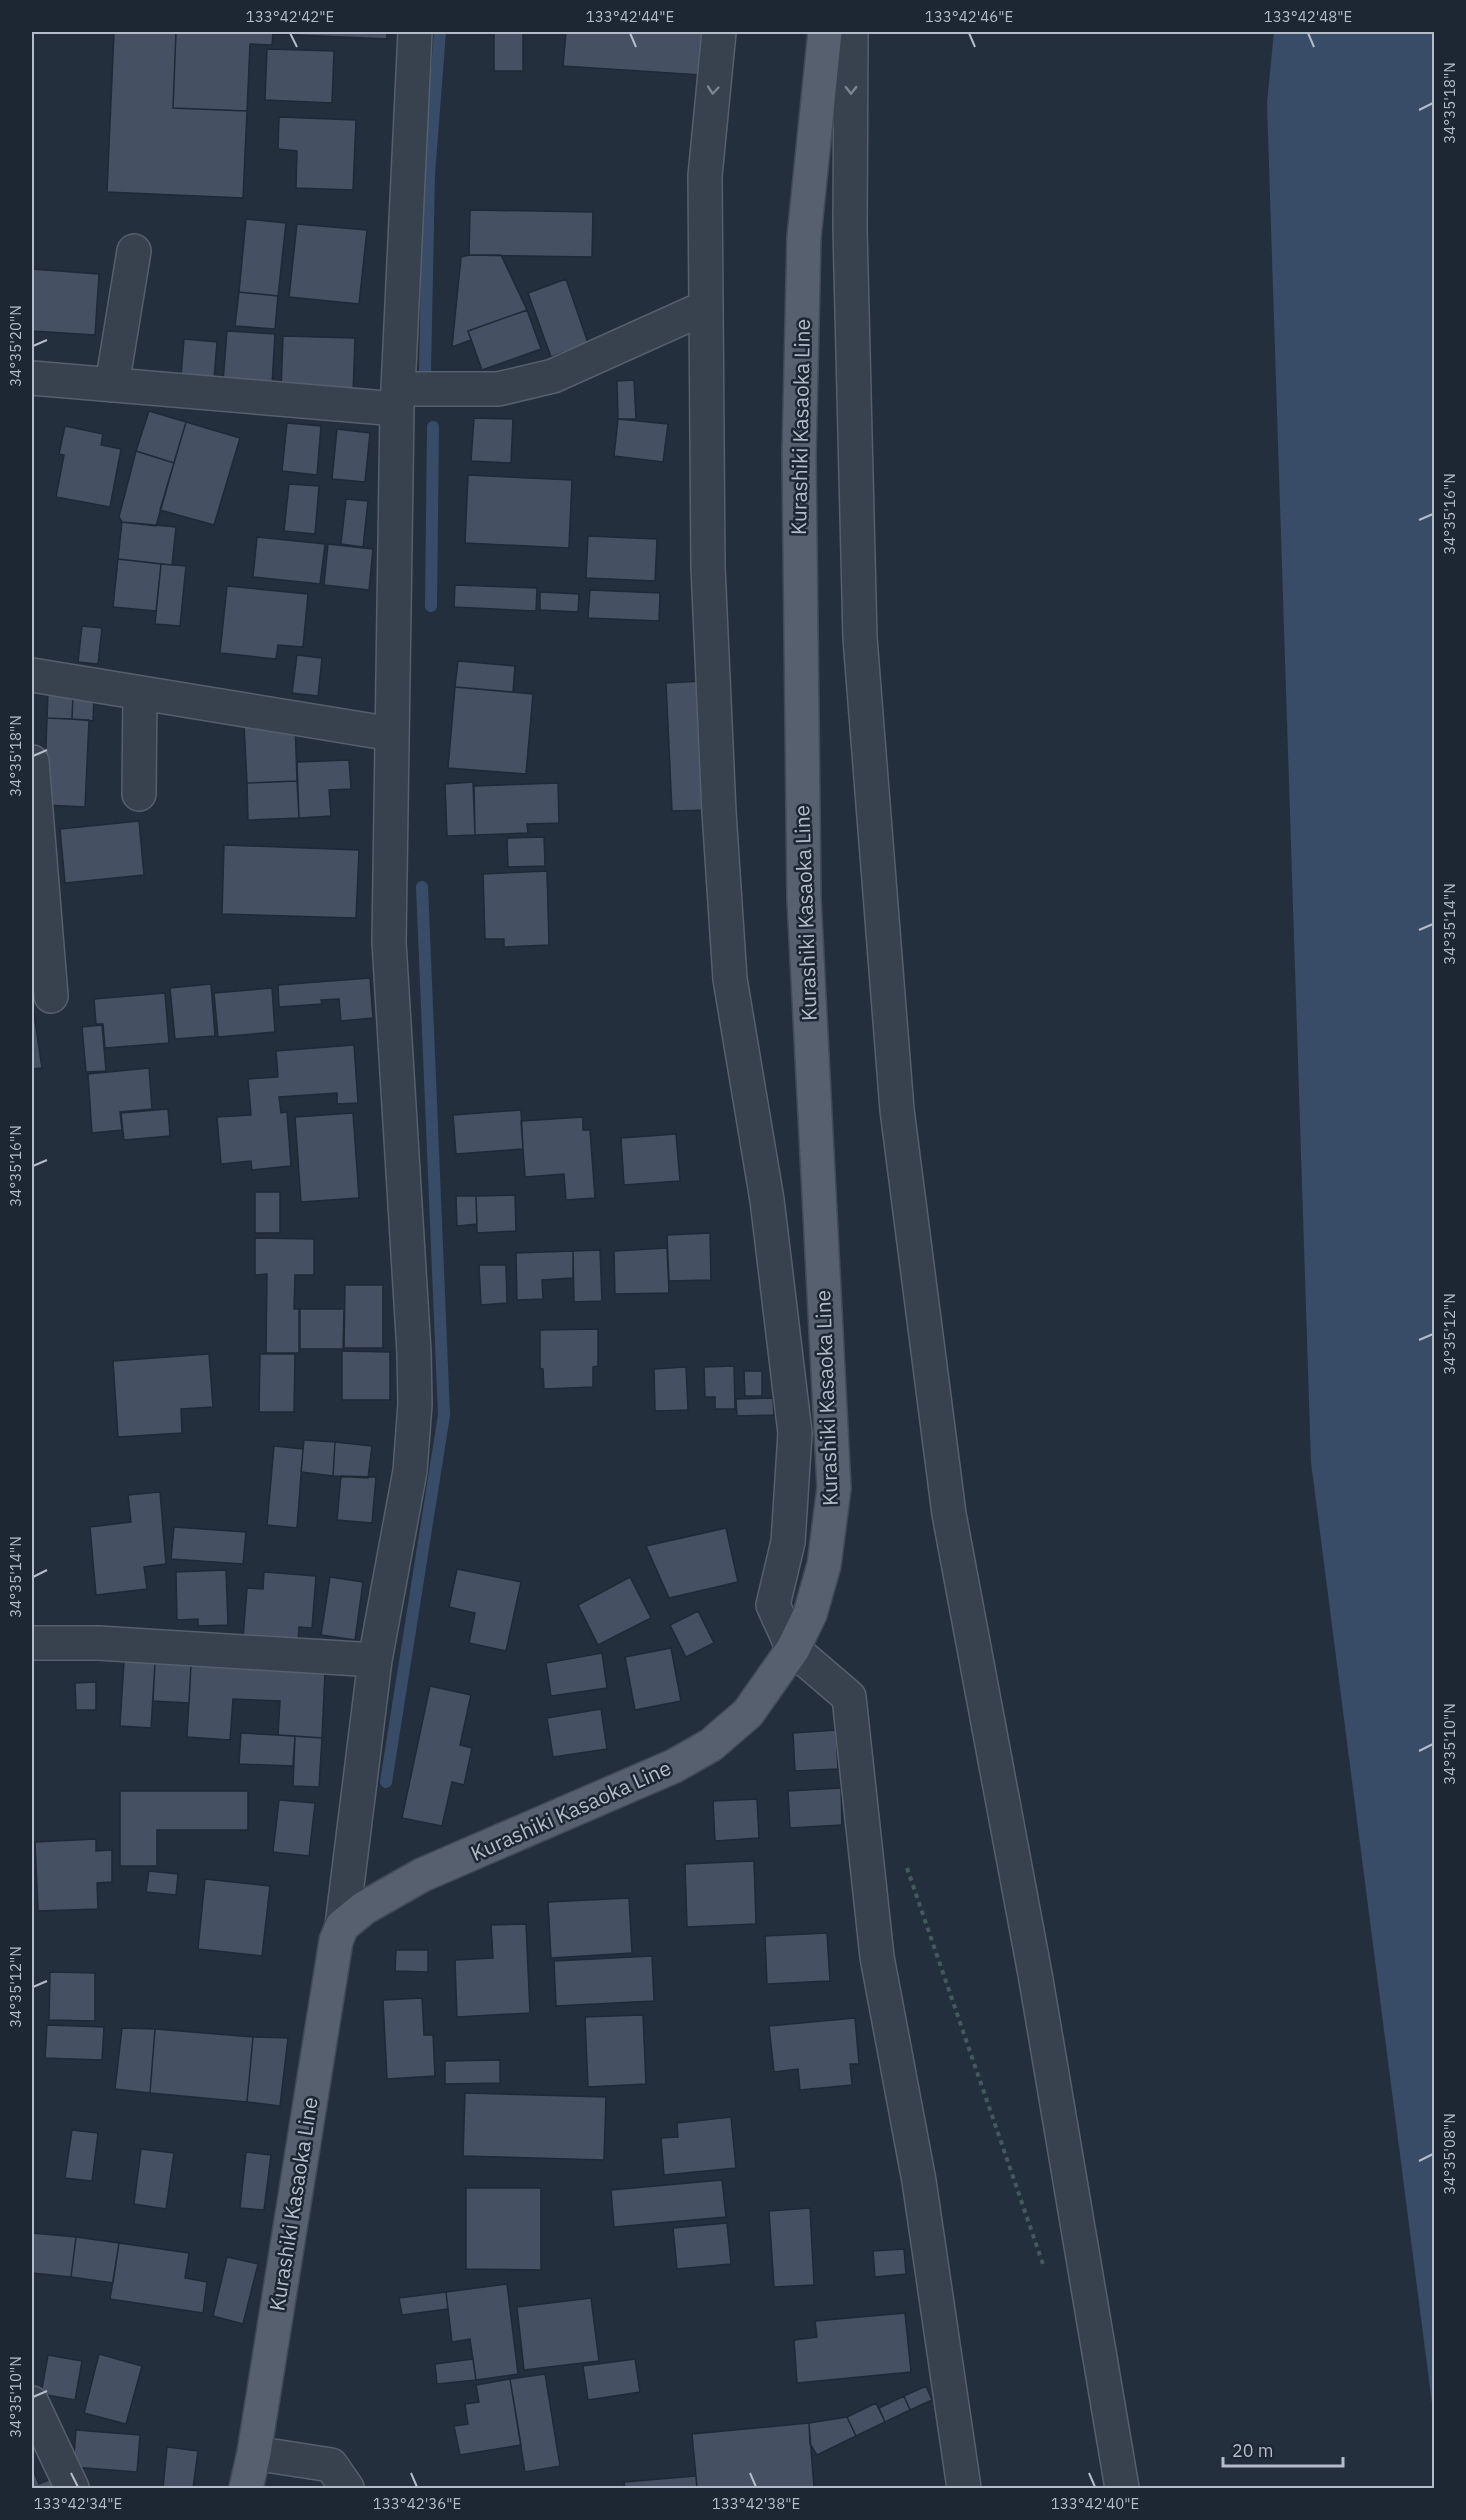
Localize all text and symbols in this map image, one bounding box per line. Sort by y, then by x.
text: 133°42'42"E [246,7,334,26]
text: 133°42'44"E [586,7,674,26]
text: 133°42'46"E [925,7,1013,26]
text: 133°42'48"E [1264,7,1352,26]
text: 34°35'18"N [1440,62,1459,144]
one-way arrow [707,85,720,94]
one-way arrow [845,85,857,94]
text: 34°35'20"N [6,305,25,387]
street label: Kurashiki Kasaoka Line [784,319,816,535]
text: 34°35'16"N [1440,473,1459,555]
text: 34°35'18"N [6,715,25,797]
street label: Kurashiki Kasaoka Line [787,804,823,1022]
text: 34°35'14"N [1440,883,1459,965]
text: 34°35'16"N [6,1125,25,1207]
street label: Kurashiki Kasaoka Line [808,1289,844,1507]
text: 34°35'12"N [1440,1293,1459,1375]
text: 34°35'14"N [6,1536,25,1618]
text: 34°35'10"N [1440,1703,1459,1785]
street label: Kurashiki Kasaoka Line [466,1753,675,1867]
text: 34°35'12"N [6,1946,25,2028]
street label: Kurashiki Kasaoka Line [262,2095,324,2313]
text: 34°35'08"N [1440,2113,1459,2195]
text: 34°35'10"N [6,2356,25,2438]
scale bar [1223,2430,1343,2468]
text: 20 m [1232,2439,1274,2462]
text: 133°42'34"E [34,2494,122,2513]
text: 133°42'36"E [373,2494,461,2513]
text: 133°42'38"E [712,2494,800,2513]
text: 133°42'40"E [1051,2494,1139,2513]

